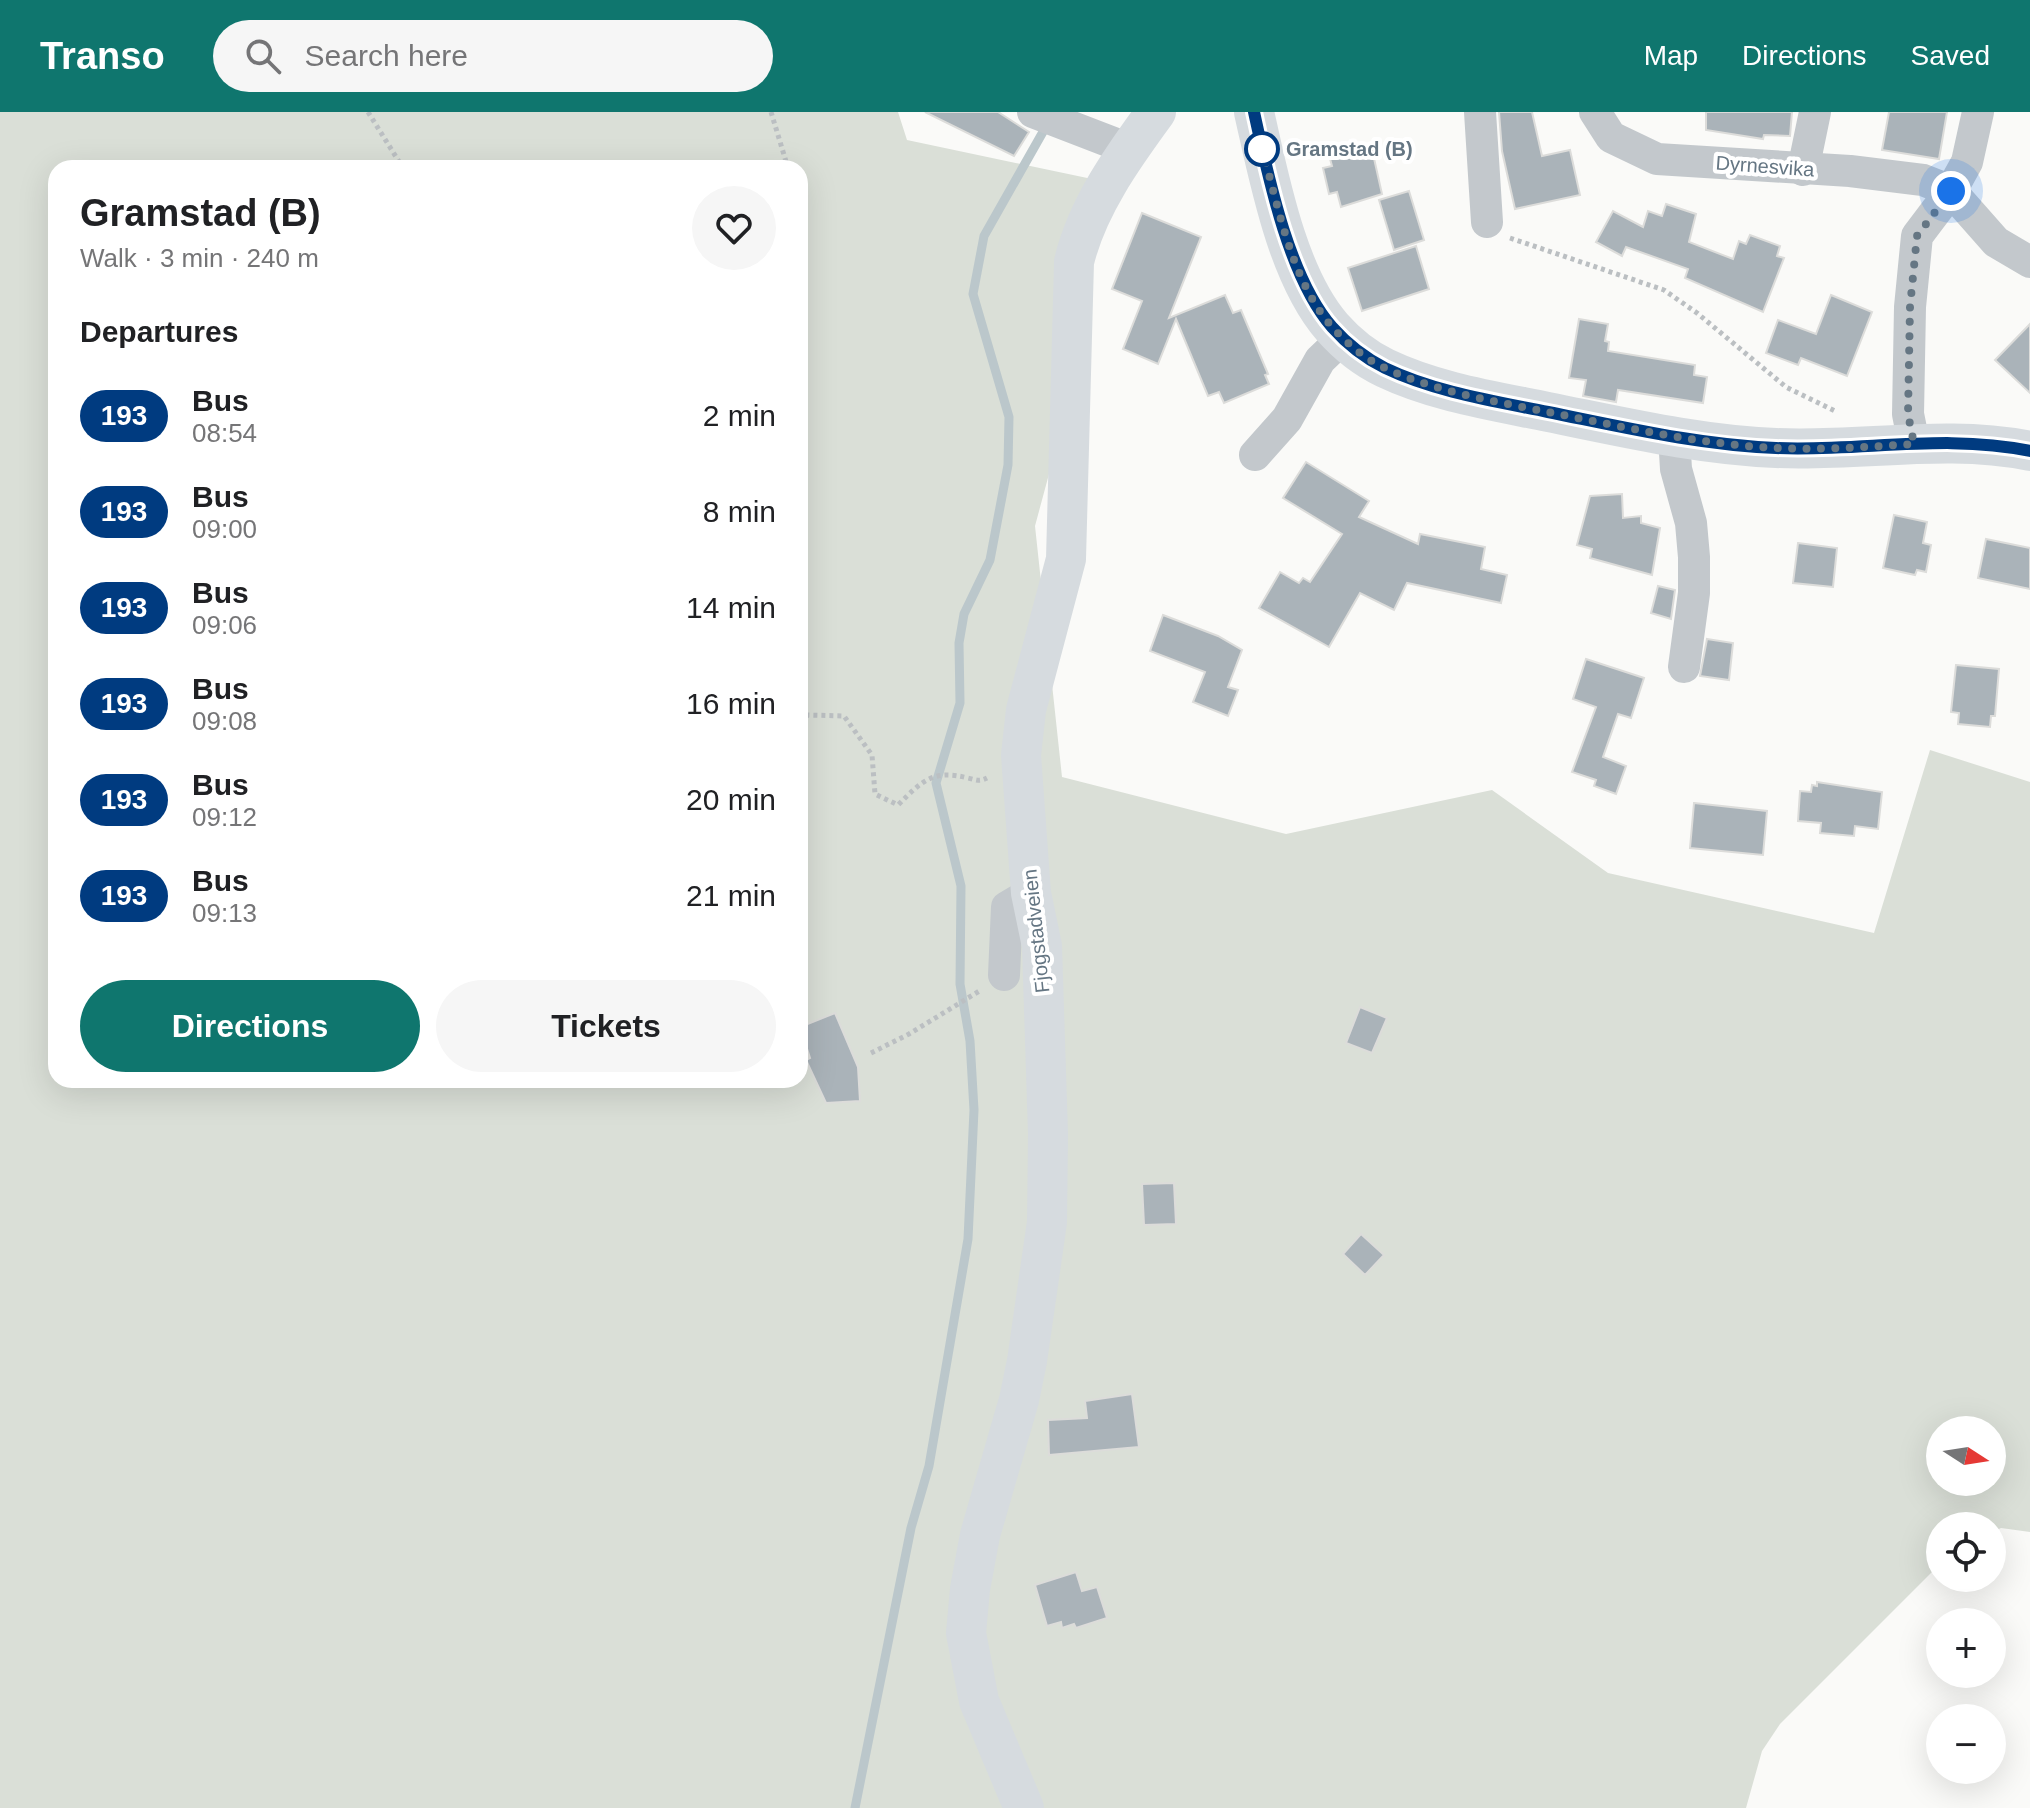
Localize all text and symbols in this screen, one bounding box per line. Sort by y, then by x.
search box [213,20,773,92]
icon: search [241,34,285,78]
text: Transo [40,35,165,77]
text: Search here [305,39,468,72]
text: Map [1644,40,1698,71]
text: Directions [1742,40,1867,71]
text: Saved [1911,40,1990,71]
marker: Gramstad (B) [1245,132,1279,166]
place label: Gramstad (B) [1286,138,1413,160]
street label: Dyrnesvika [1715,152,1816,180]
your location [1931,171,1971,211]
button: heart [692,186,776,270]
text: Gramstad (B) [80,192,321,234]
text: Walk · 3 min · 240 m [80,243,319,273]
text: Departures [80,315,238,348]
text: Bus [192,384,249,417]
text: 2 min [703,399,776,432]
text: 193 [101,400,147,431]
text: 08:54 [192,418,257,448]
text: Bus [192,480,249,513]
text: 8 min [703,495,776,528]
text: 193 [101,496,147,527]
text: 09:00 [192,514,257,544]
text: Bus [192,576,249,609]
text: 14 min [686,591,776,624]
text: 193 [101,592,147,623]
text: 09:06 [192,610,257,640]
text: Bus [192,672,249,705]
text: 16 min [686,687,776,720]
text: 193 [101,688,147,719]
text: 09:08 [192,706,257,736]
text: Bus [192,768,249,801]
text: 20 min [686,783,776,816]
text: 193 [101,784,147,815]
text: 09:12 [192,802,257,832]
text: Bus [192,864,249,897]
street label: Fjogstadveien [1019,868,1053,994]
text: 21 min [686,879,776,912]
text: 193 [101,880,147,911]
text: 09:13 [192,898,257,928]
button: Directions [80,980,420,1072]
button: Tickets [436,980,776,1072]
north arrow [1926,1416,2006,1496]
map controls [1926,1416,2006,1784]
button: locate [1926,1512,2006,1592]
button: + [1926,1608,2006,1688]
button: − [1926,1704,2006,1784]

